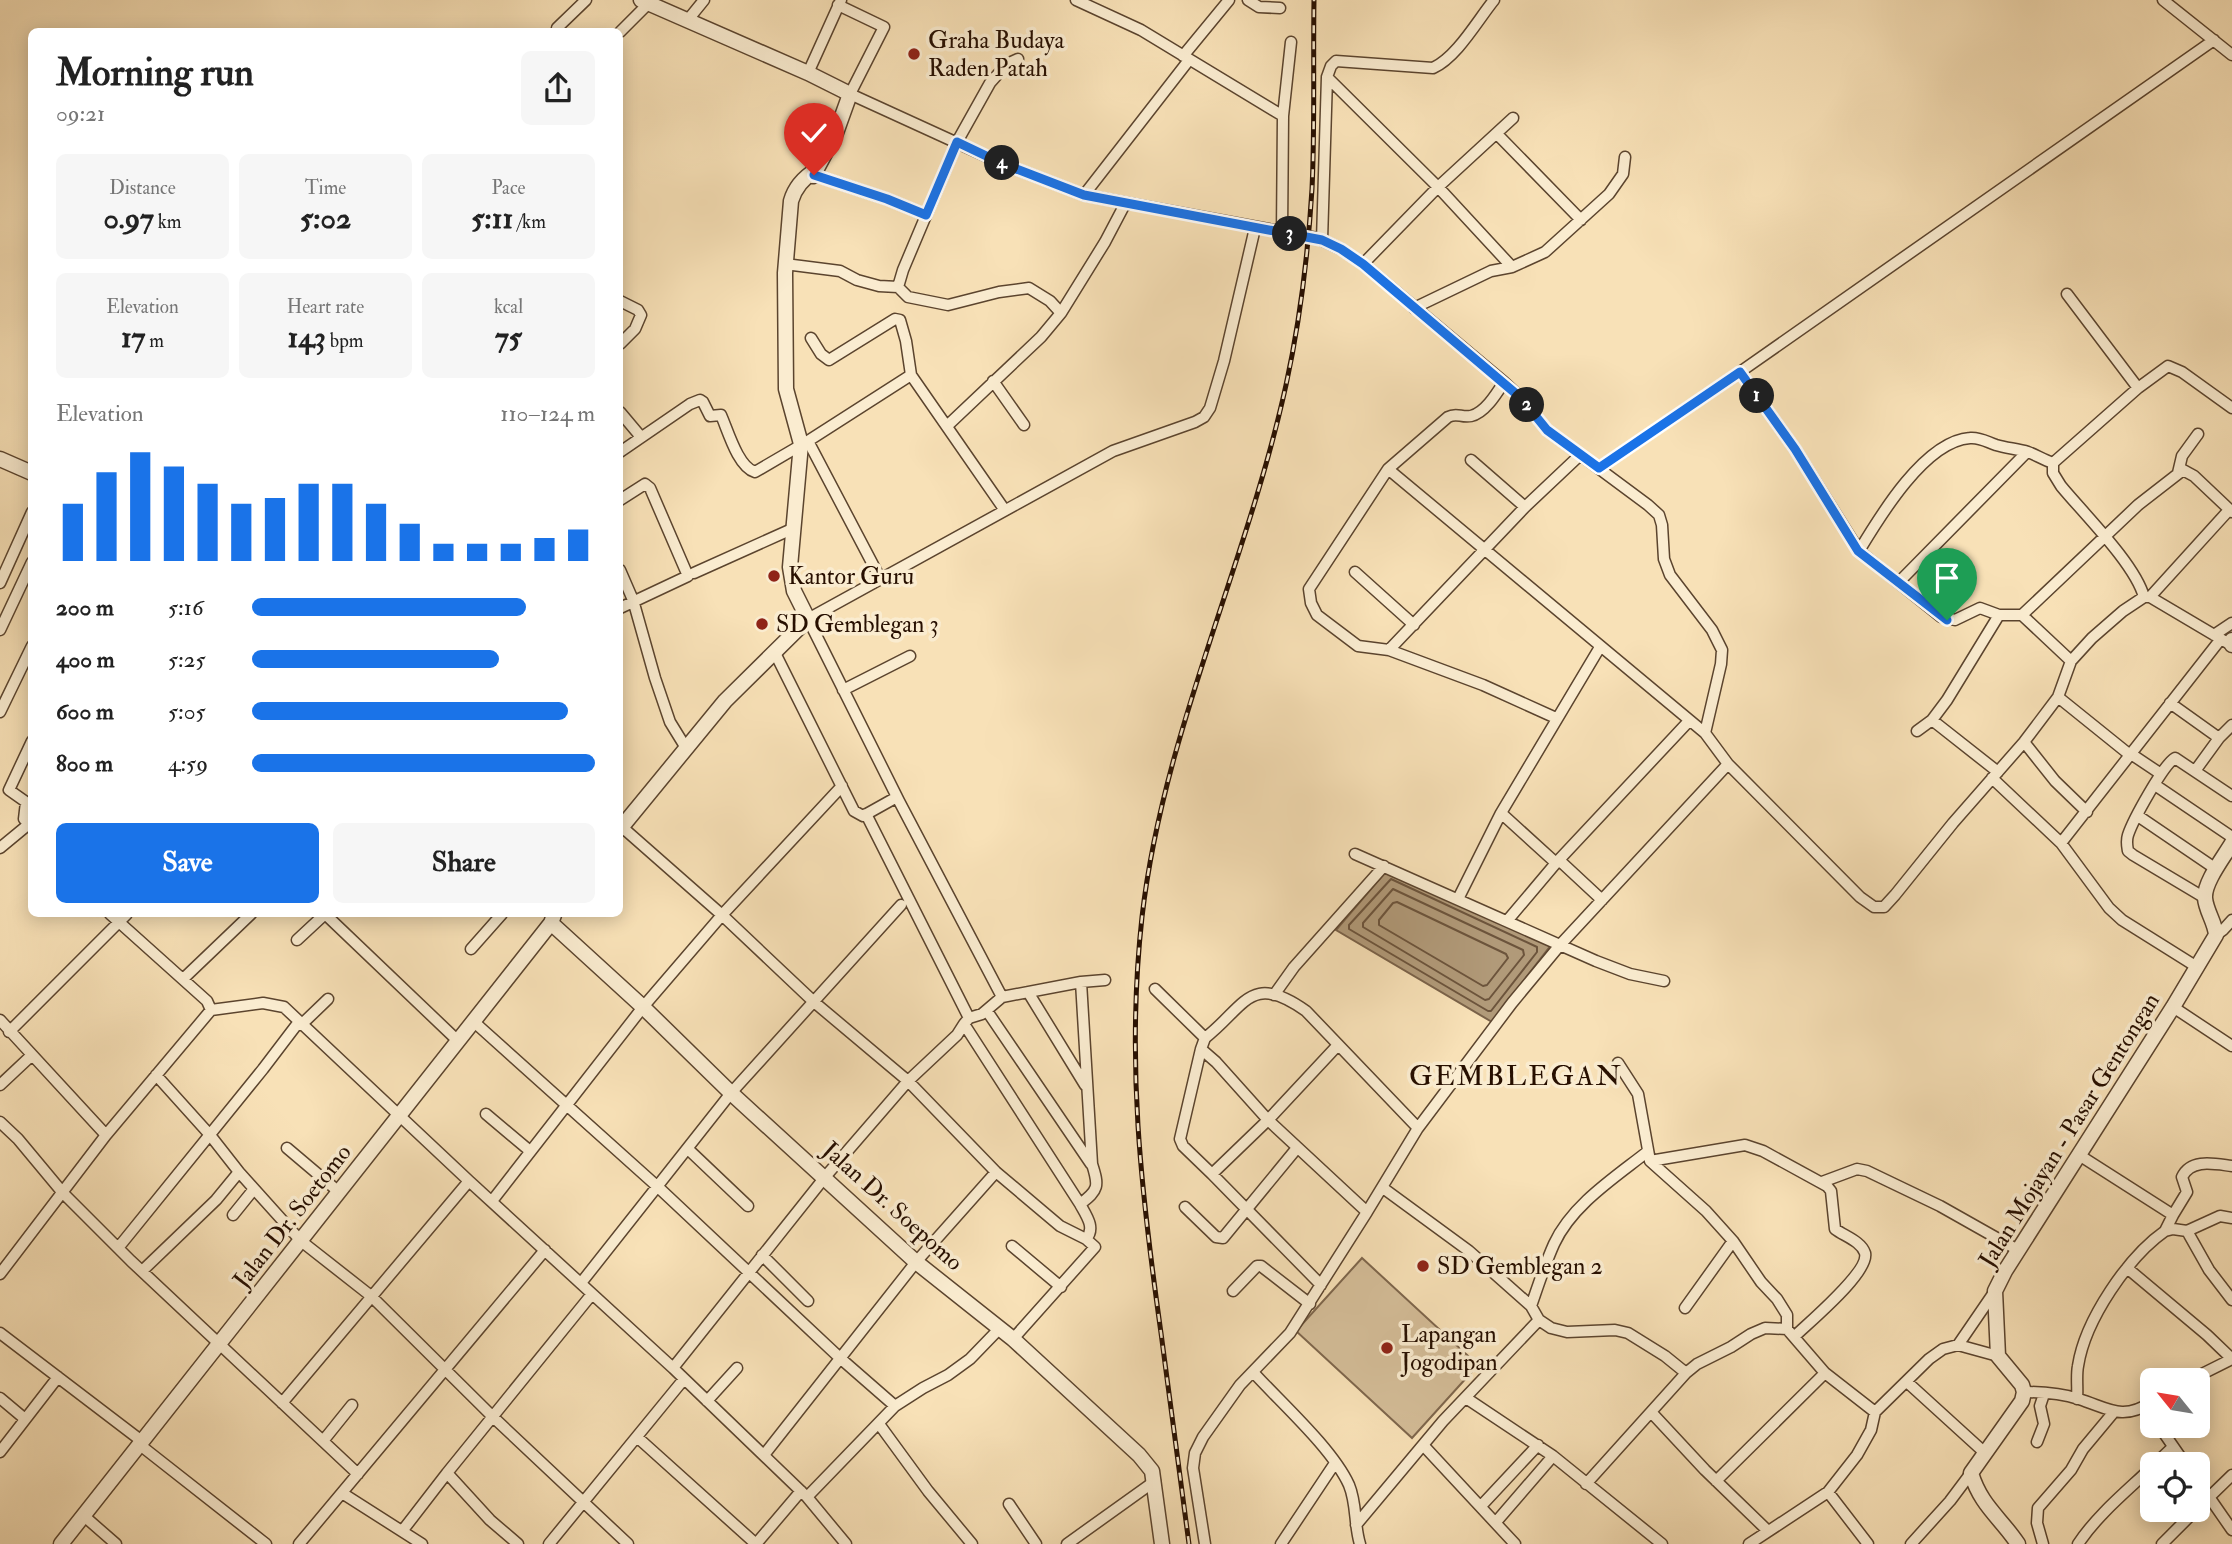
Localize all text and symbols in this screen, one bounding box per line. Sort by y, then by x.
place label: Graha Budaya Raden Patah [928,25,1066,84]
marker: Graha Budaya Raden Patah [906,46,922,62]
text: Morning run [56,49,254,97]
button: share [521,51,595,125]
text: 09:21 [56,99,105,128]
pin [784,103,844,175]
icon: check [795,114,833,152]
pin: 4 [984,146,1020,180]
text: 4 [996,150,1007,174]
text: Distance [109,176,176,200]
text: Time [305,176,346,200]
text: Pace [491,176,526,200]
text: 0.97 [103,200,154,237]
text: 5:02 [300,200,351,237]
text: 5:11 [471,200,513,237]
text: km [154,210,182,234]
text: /km [513,210,546,234]
pin: 3 [1272,216,1308,252]
text: 3 [1286,221,1293,245]
text: Elevation [106,295,179,319]
text: Heart rate [287,295,364,319]
text: kcal [494,295,523,319]
text: 17 [121,319,145,356]
text: 143 [287,319,326,356]
text: 75 [495,319,522,356]
text: m [145,329,164,353]
text: bpm [326,329,364,353]
pin: 1 [1740,378,1774,414]
text: 1 [1753,383,1760,407]
pin: 2 [1510,388,1544,422]
text: 2 [1522,392,1531,416]
text: Elevation [56,399,144,428]
text: 110–124 m [500,399,595,428]
pin [1917,548,1977,620]
icon: arrive [1928,559,1966,597]
place label: Kantor Guru [788,561,914,592]
marker: Kantor Guru [766,568,782,584]
text: 200 m [56,593,114,622]
text: 5:16 [168,593,204,622]
place label: SD Gemblegan 3 [776,609,939,640]
marker: SD Gemblegan 3 [754,616,770,632]
text: 400 m [56,645,115,674]
text: 5:25 [168,645,206,674]
text: 600 m [56,697,114,726]
text: 5:05 [168,697,206,726]
text: 800 m [56,749,113,778]
text: 4:59 [168,749,208,778]
button: Save [56,823,319,903]
button: Share [333,823,595,903]
street label: Jalan Mojayan - Pasar Gentongan [1971,987,2167,1274]
district label: GEMBLEGAN [1409,1059,1623,1094]
street label: Jalan Dr. Soepomo [815,1134,970,1278]
street label: Jalan Dr. Soetomo [226,1138,358,1295]
place label: SD Gemblegan 2 [1437,1251,1603,1282]
marker: SD Gemblegan 2 [1415,1258,1431,1274]
place label: Lapangan Jogodipan [1400,1319,1498,1378]
marker: Lapangan Jogodipan [1379,1340,1395,1356]
north arrow [2140,1368,2210,1438]
map controls [2140,1368,2210,1522]
button: locate [2140,1452,2210,1522]

